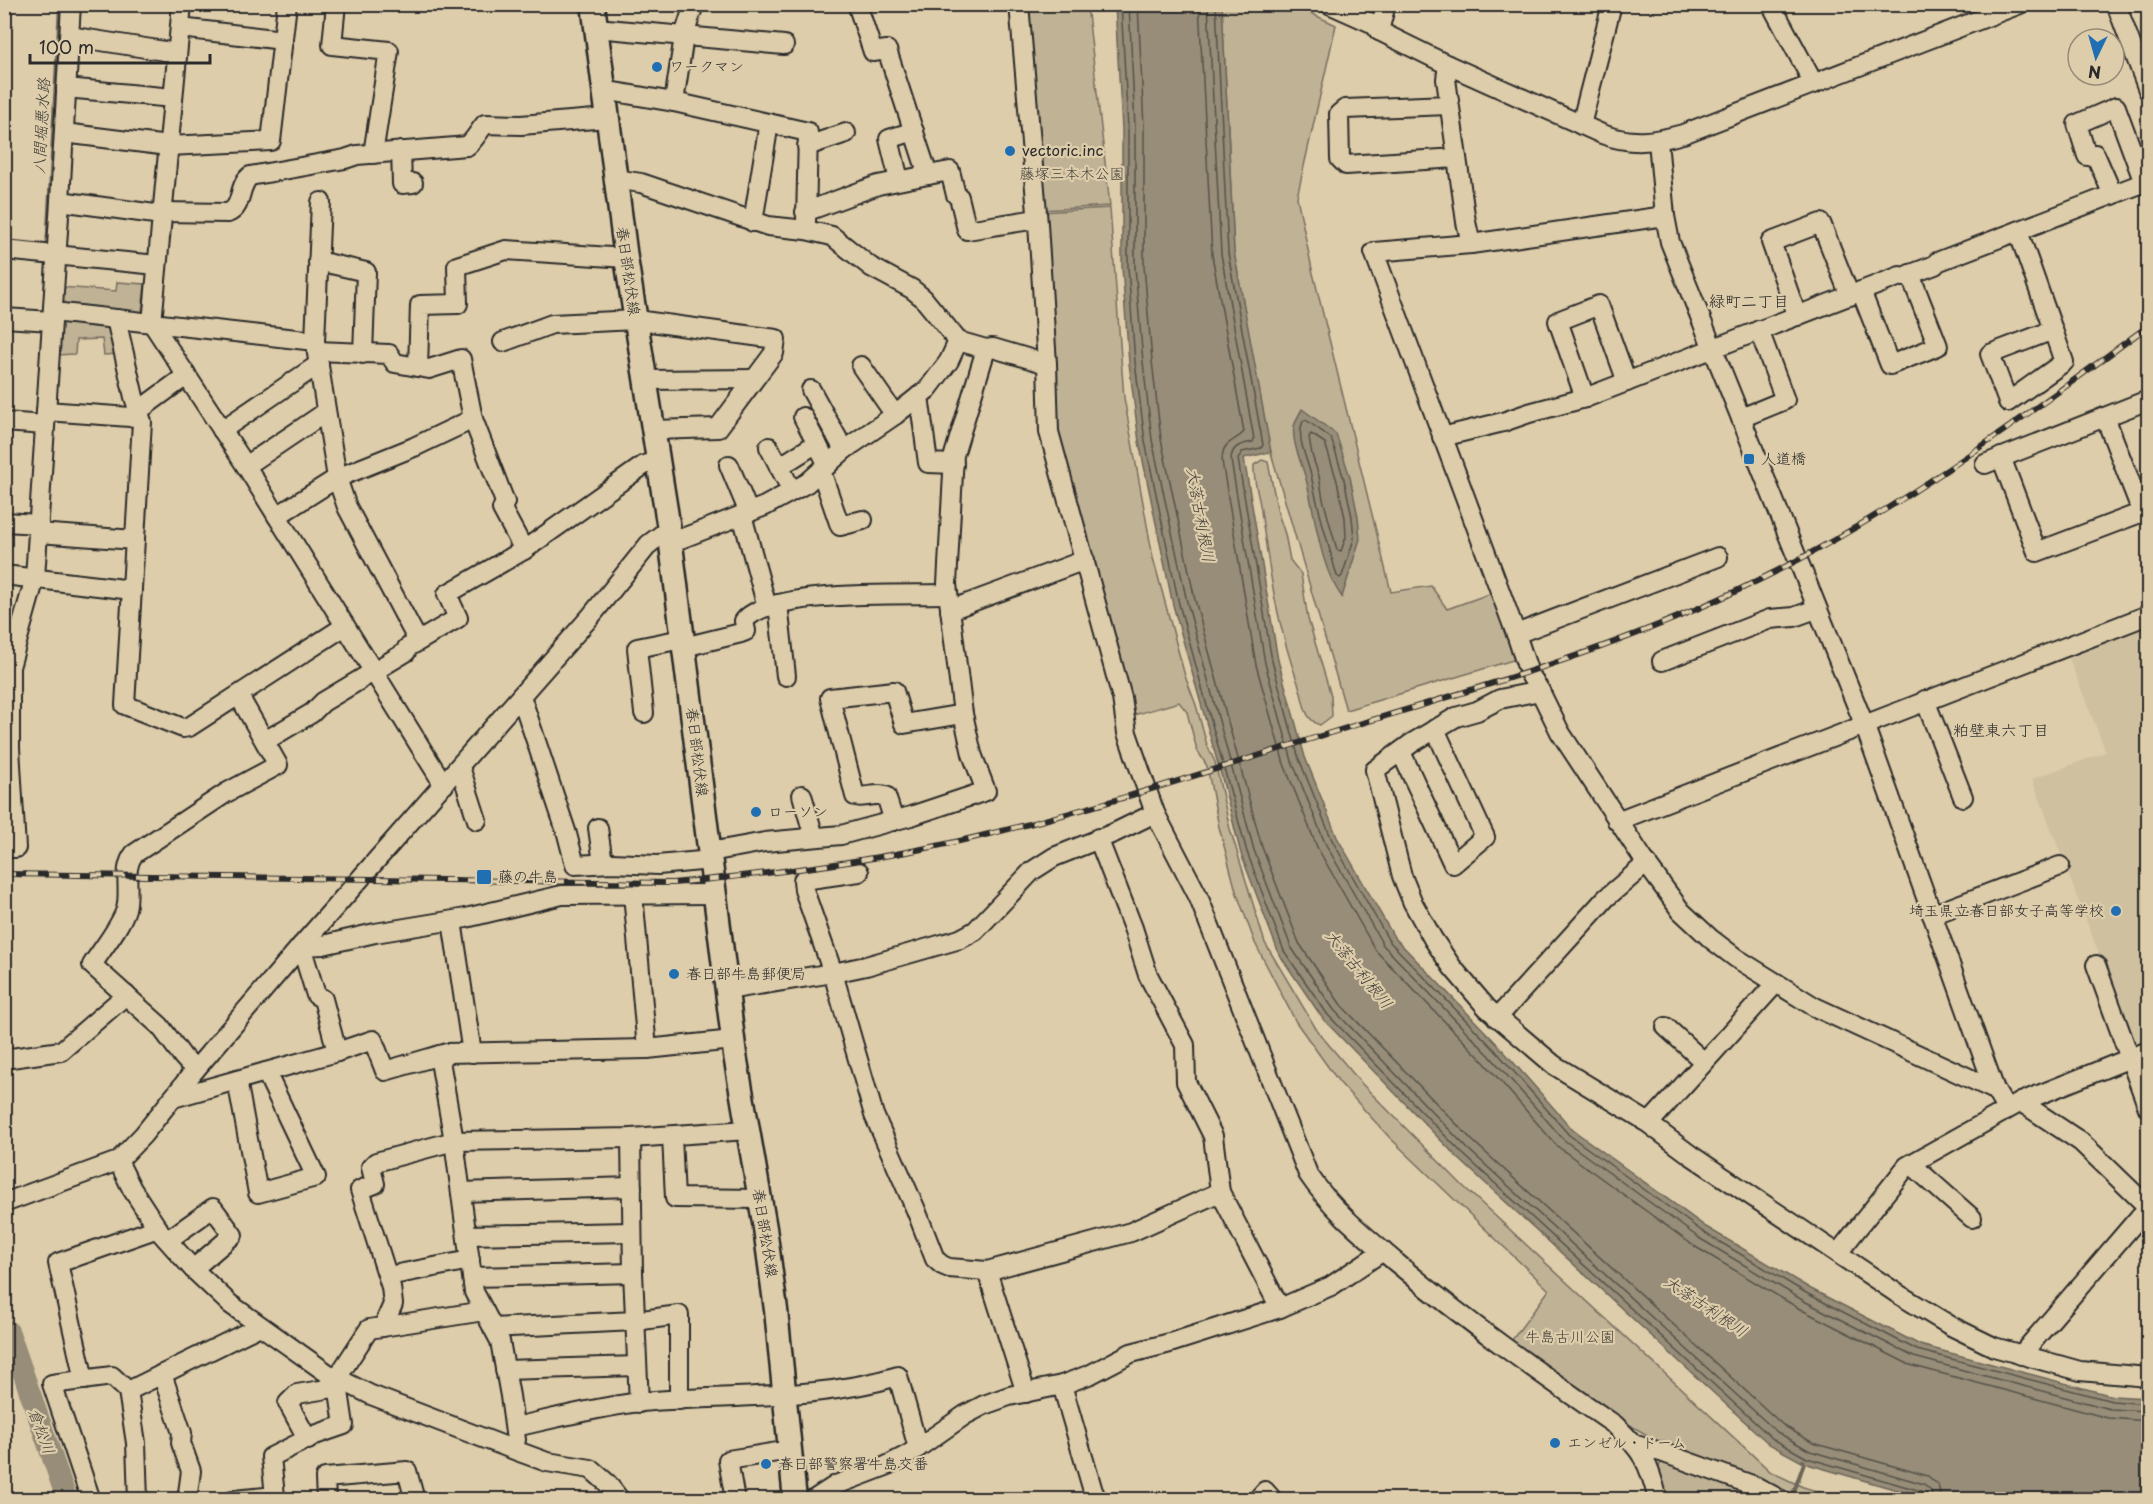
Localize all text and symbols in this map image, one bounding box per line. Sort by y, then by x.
scale bar [30,27,210,65]
north arrow [2066,27,2126,87]
text: 100 m [39,33,94,60]
place label: ワークマン [669,54,744,77]
marker: ワークマン [650,60,664,74]
text: N [2087,60,2102,85]
water label: 八間堀悪水路 [26,76,55,175]
place label: vectoric.inc [1022,138,1104,161]
marker: vectoric.inc [1003,144,1017,158]
park label: 藤塚三本木公園 [1019,161,1125,184]
street label: 春日部松伏線 [612,225,647,317]
district label: 緑町二丁目 [1709,288,1789,312]
place label: 人道橋 [1761,446,1806,469]
marker: 人道橋 [1742,452,1756,466]
water label: 大落古利根川 [1182,465,1222,564]
street label: 春日部松伏線 [682,706,715,798]
district label: 粕壁東六丁目 [1953,717,2049,741]
place label: ローソン [768,799,828,822]
marker: ローソン [749,805,763,819]
place label: 藤の牛島 [498,864,558,887]
marker: 藤の牛島 [475,868,493,886]
place label: 埼玉県立春日部女子高等学校 [1909,898,2104,921]
marker: 埼玉県立春日部女子高等学校 [2109,904,2123,918]
water label: 大落古利根川 [1320,924,1399,1013]
place label: 春日部牛島郵便局 [686,961,806,984]
marker: 春日部牛島郵便局 [667,967,681,981]
street label: 春日部松伏線 [748,1187,785,1279]
water label: 大落古利根川 [1660,1268,1753,1342]
park label: 牛島古川公園 [1525,1324,1615,1347]
water label: 倉松川 [23,1404,62,1457]
place label: エンゼル・ドーム [1567,1430,1686,1453]
marker: エンゼル・ドーム [1548,1436,1562,1450]
place label: 春日部警察署牛島交番 [778,1451,928,1474]
marker: 春日部警察署牛島交番 [759,1457,773,1471]

